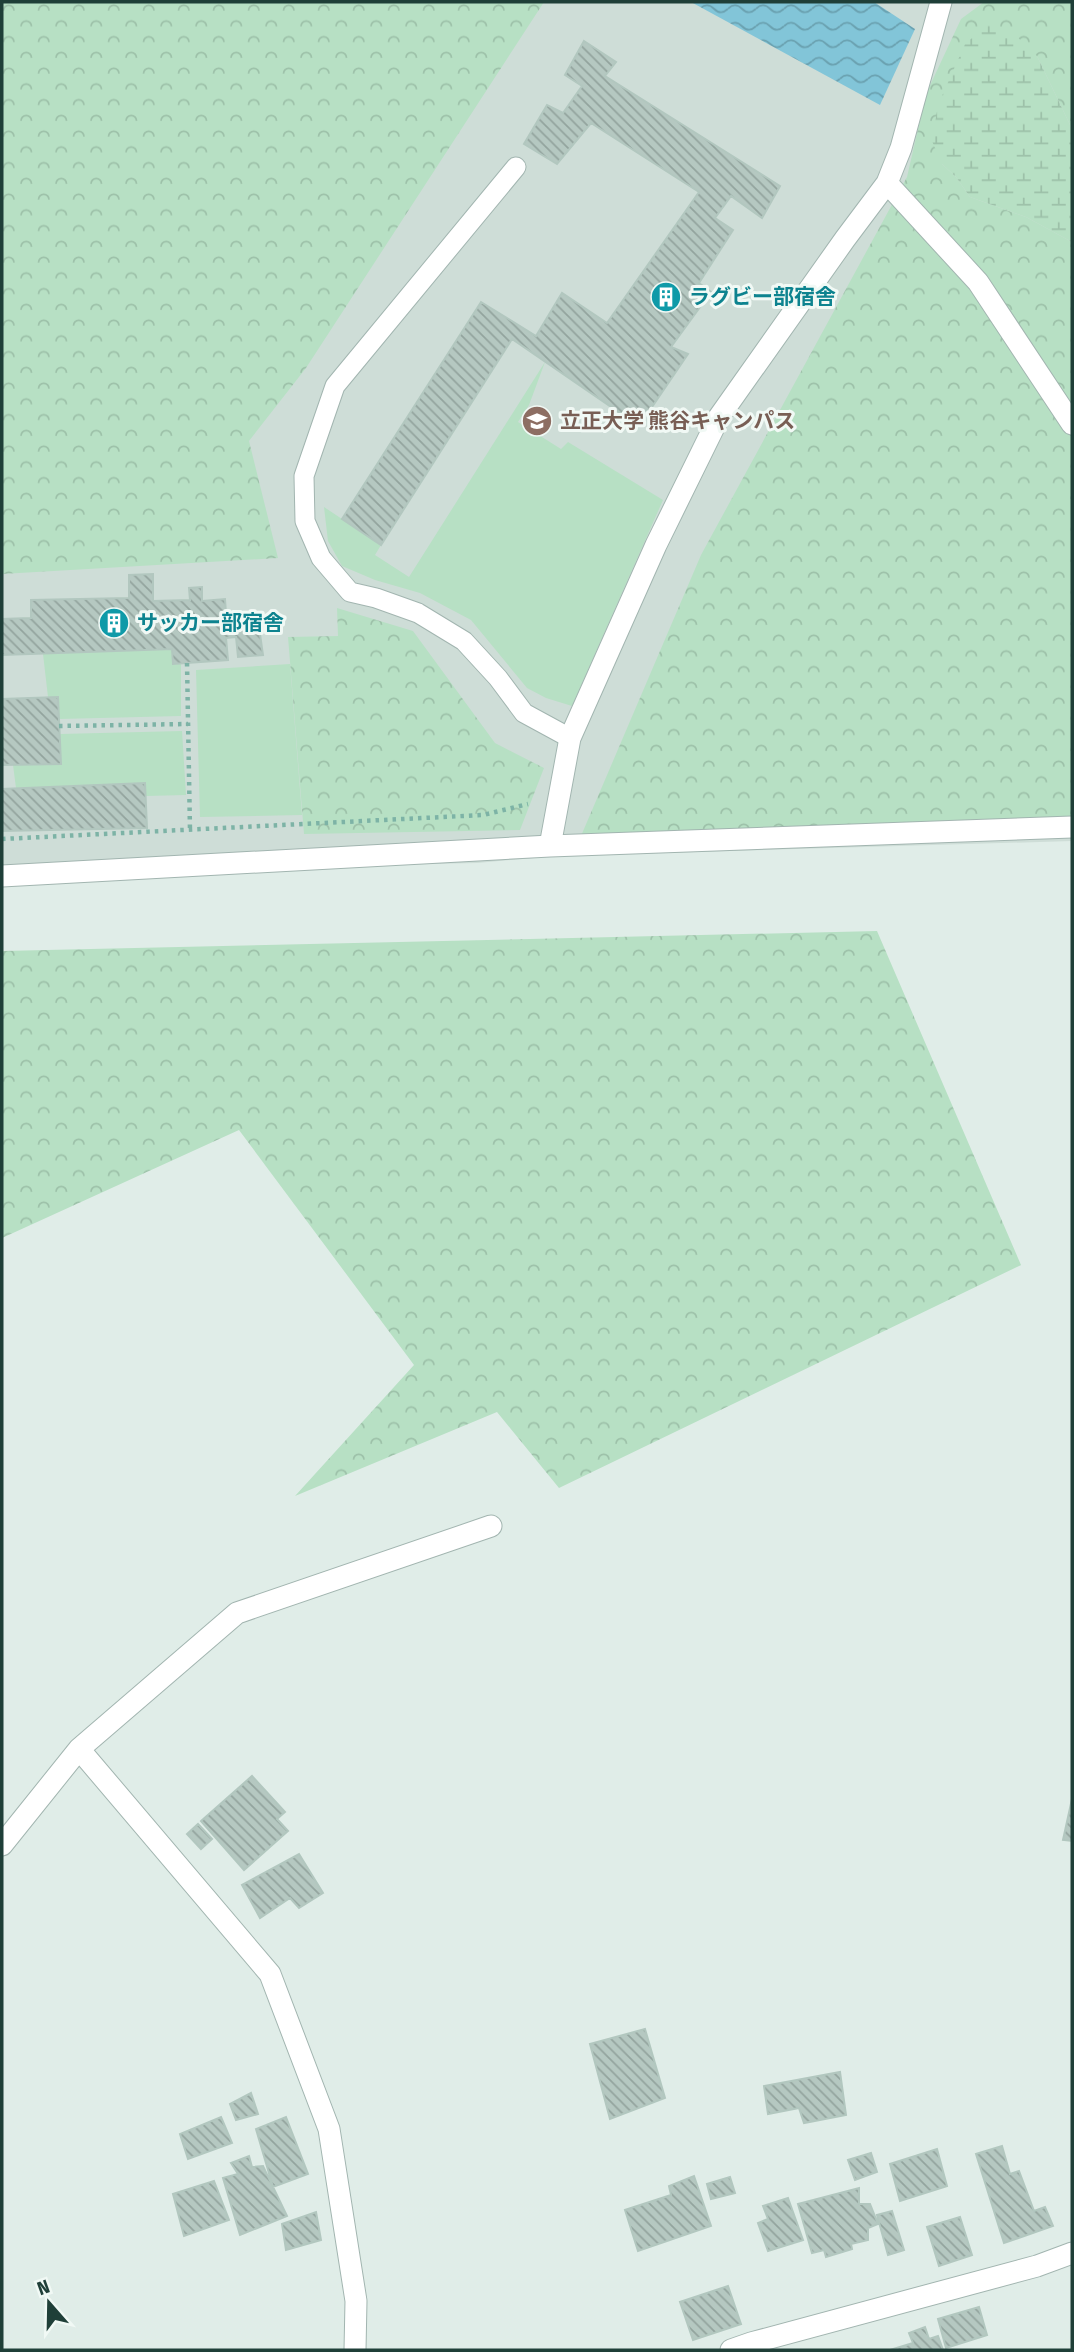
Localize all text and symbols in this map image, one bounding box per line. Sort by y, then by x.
building icon: ラグビー部宿舎 [649,280,683,314]
place label: ラグビー部宿舎 [689,284,836,310]
school or university icon: 立正大学 熊谷キャンパス [520,404,554,438]
place label: 立正大学 熊谷キャンパス [560,408,795,434]
building icon: サッカー部宿舎 [97,606,131,640]
place label: サッカー部宿舎 [137,610,284,636]
north arrow [14,2268,84,2338]
text: N [34,2275,53,2300]

